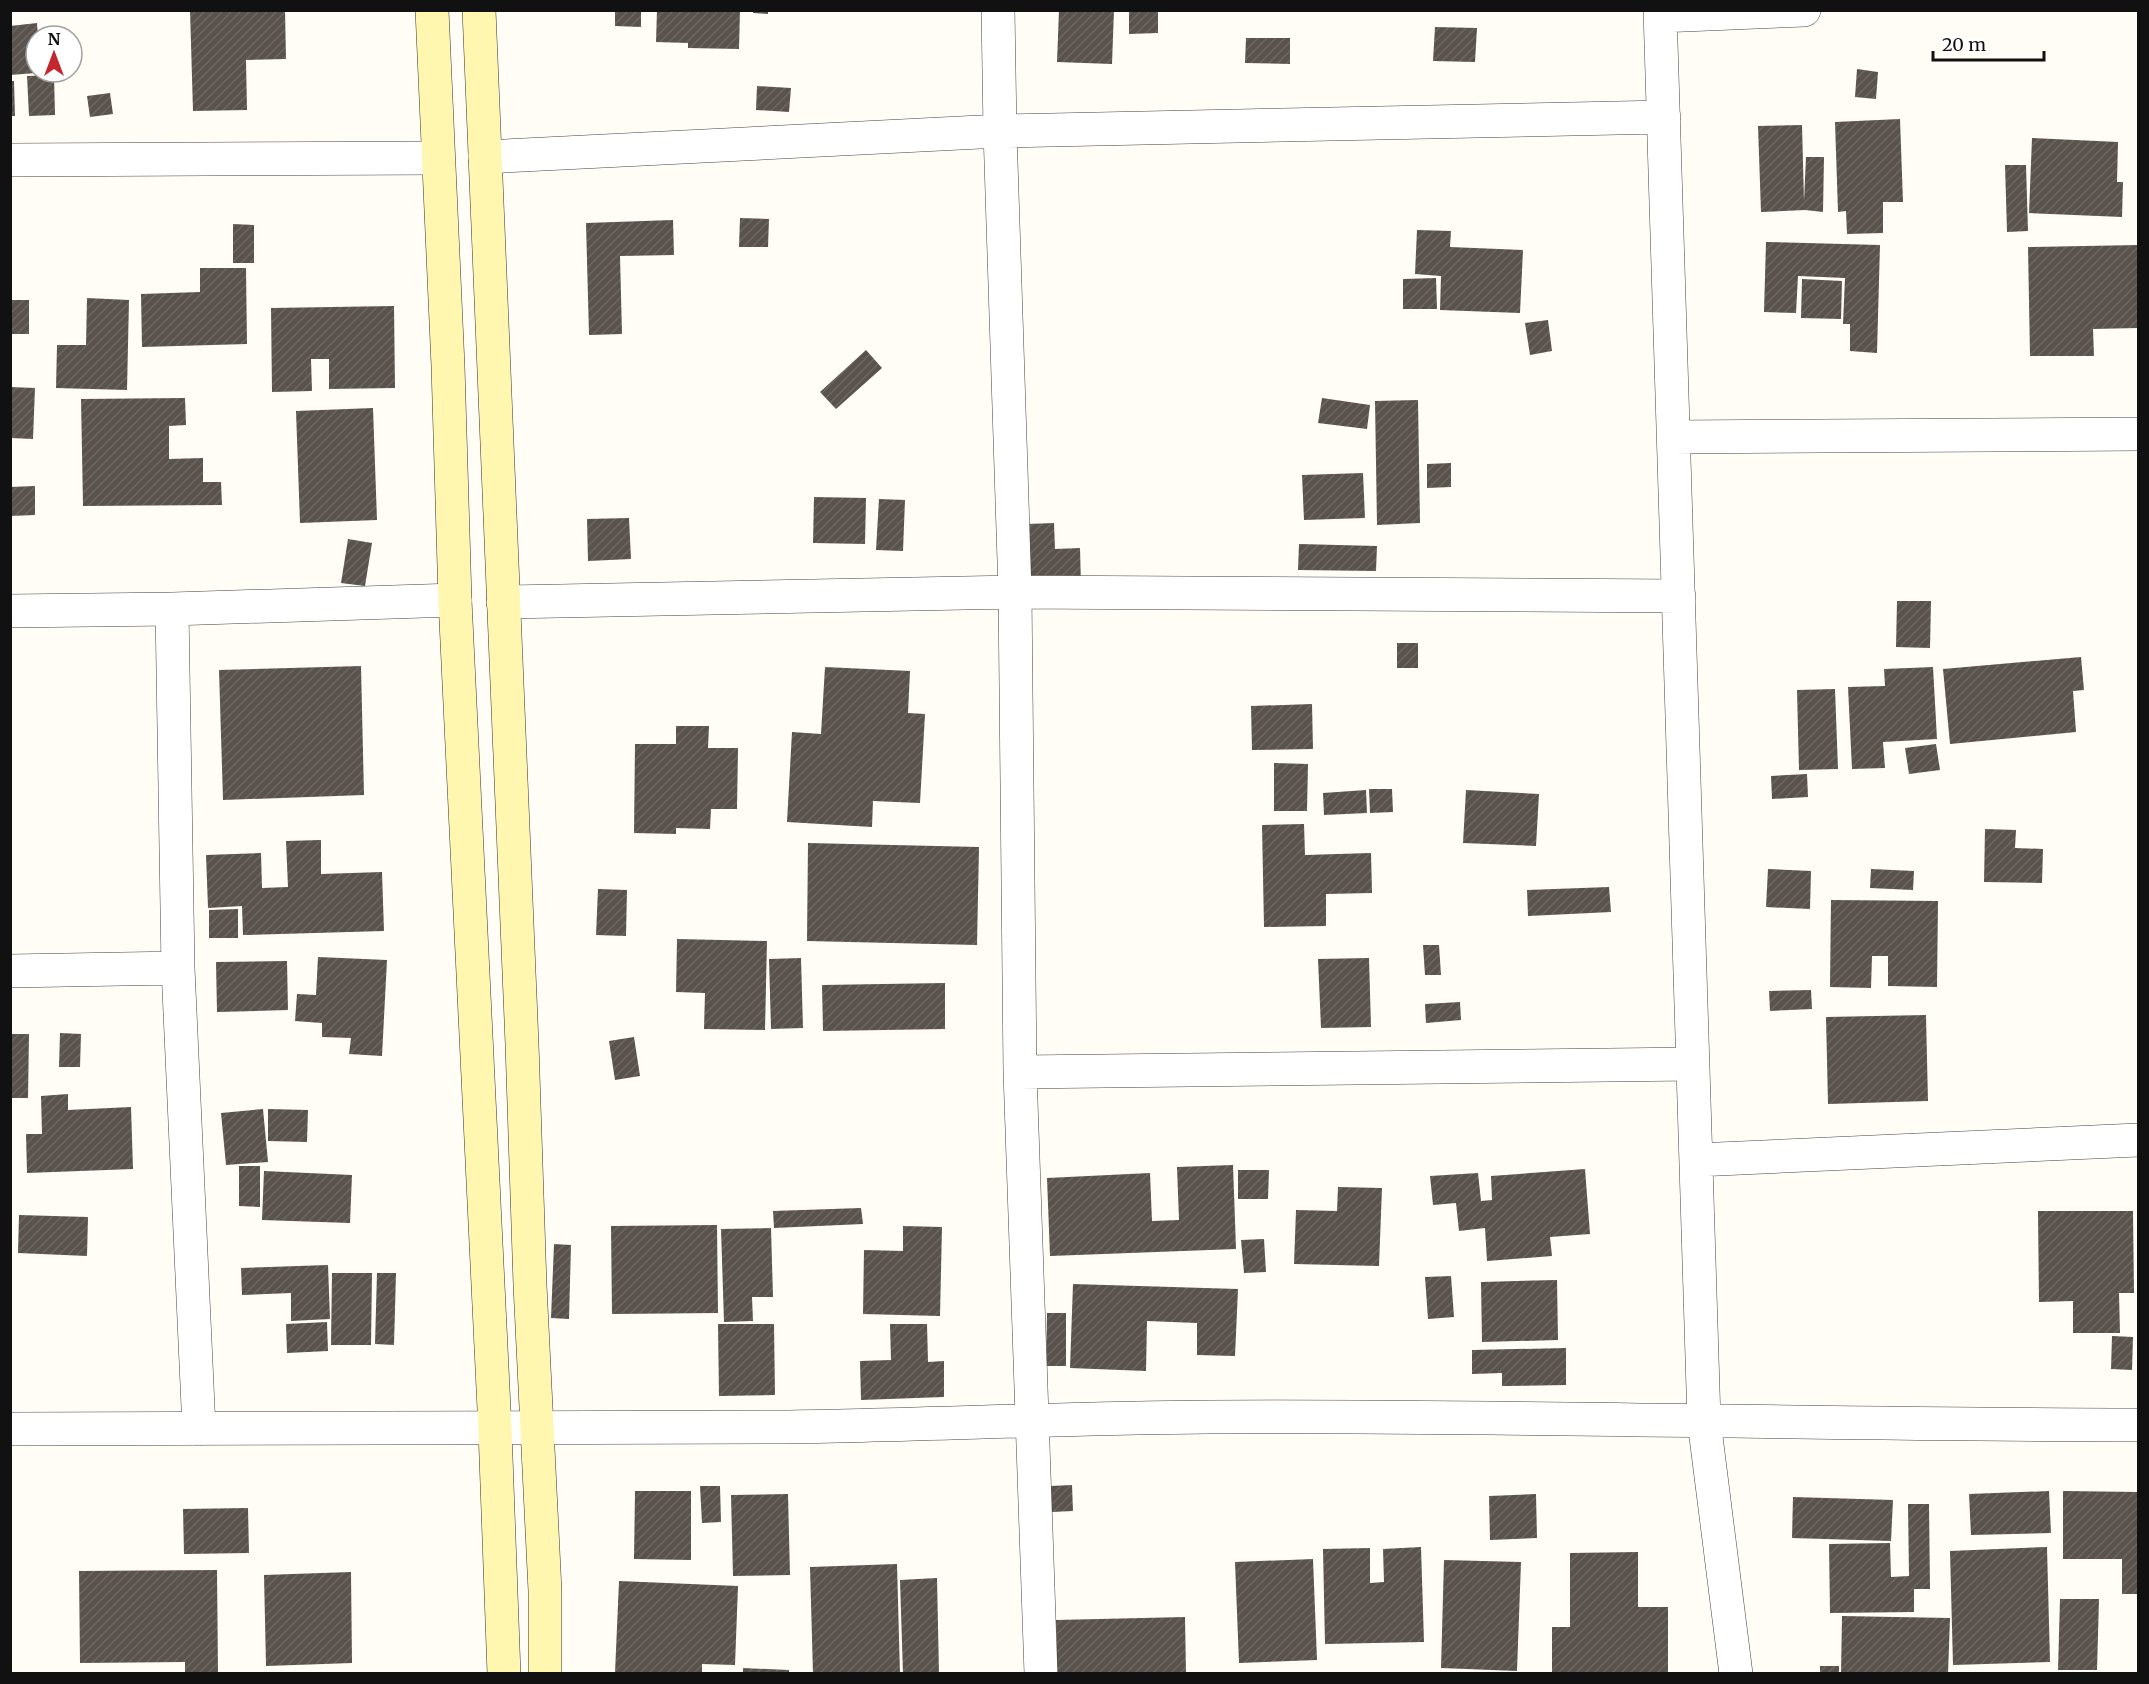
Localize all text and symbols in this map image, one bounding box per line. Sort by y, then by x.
north arrow [24,24,84,84]
scale bar [1933,24,2044,62]
text: N [48,29,61,49]
text: 20 m [1942,33,1986,56]

